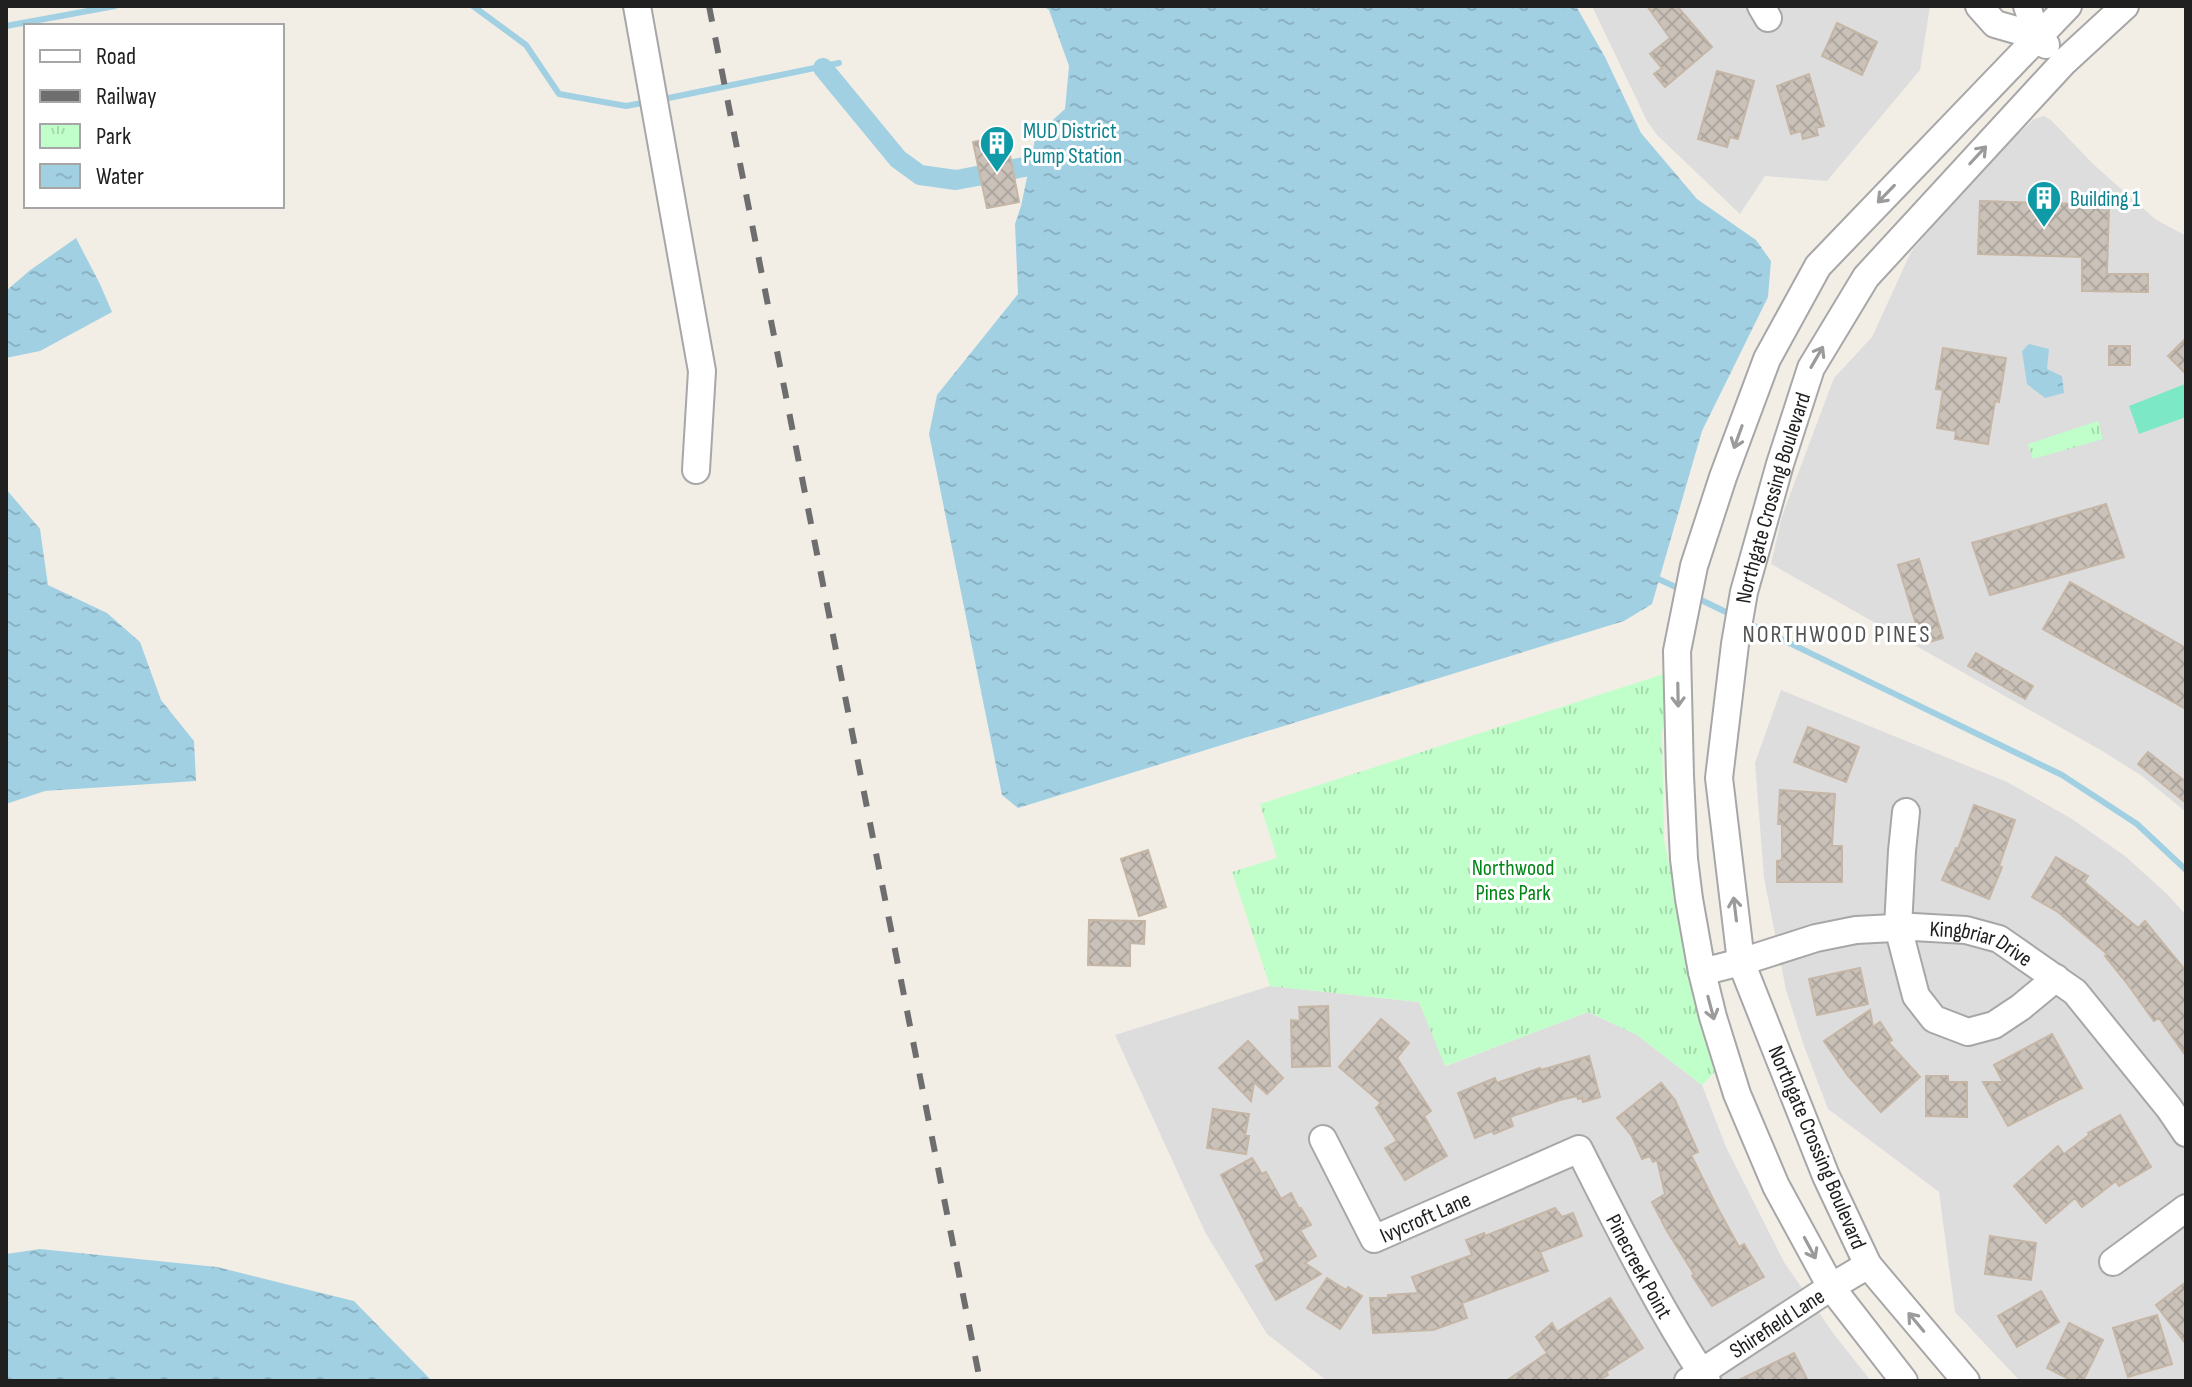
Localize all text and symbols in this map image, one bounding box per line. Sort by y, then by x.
legend [24,24,284,208]
text: Road [96,42,136,71]
text: Railway [96,82,156,111]
place label: MUD District Pump Station [1023,118,1122,170]
text: Park [96,122,131,151]
building icon: MUD District Pump Station [978,124,1016,174]
one-way arrow [1969,145,1987,165]
text: Water [96,162,144,191]
building icon: Building 1 [2025,179,2063,229]
one-way arrow [1877,184,1896,204]
place label: Building 1 [2070,186,2140,213]
one-way arrow [1810,346,1826,370]
street label: Northgate Crossing Boulevard [1730,389,1817,605]
one-way arrow [1730,424,1745,449]
district label: NORTHWOOD PINES [1743,620,1931,649]
one-way arrow [1670,681,1686,708]
park label: Northwood Pines Park [1472,855,1554,907]
one-way arrow [1727,897,1742,922]
street label: Kingbriar Drive [1929,916,2037,973]
one-way arrow [1704,995,1719,1021]
street label: Northgate Crossing Boulevard [1761,1042,1872,1253]
street label: Ivycroft Lane [1376,1186,1475,1250]
street label: Pinecreek Point [1599,1210,1678,1324]
one-way arrow [1802,1236,1818,1259]
street label: Shirefield Lane [1725,1283,1830,1365]
one-way arrow [1907,1312,1925,1332]

